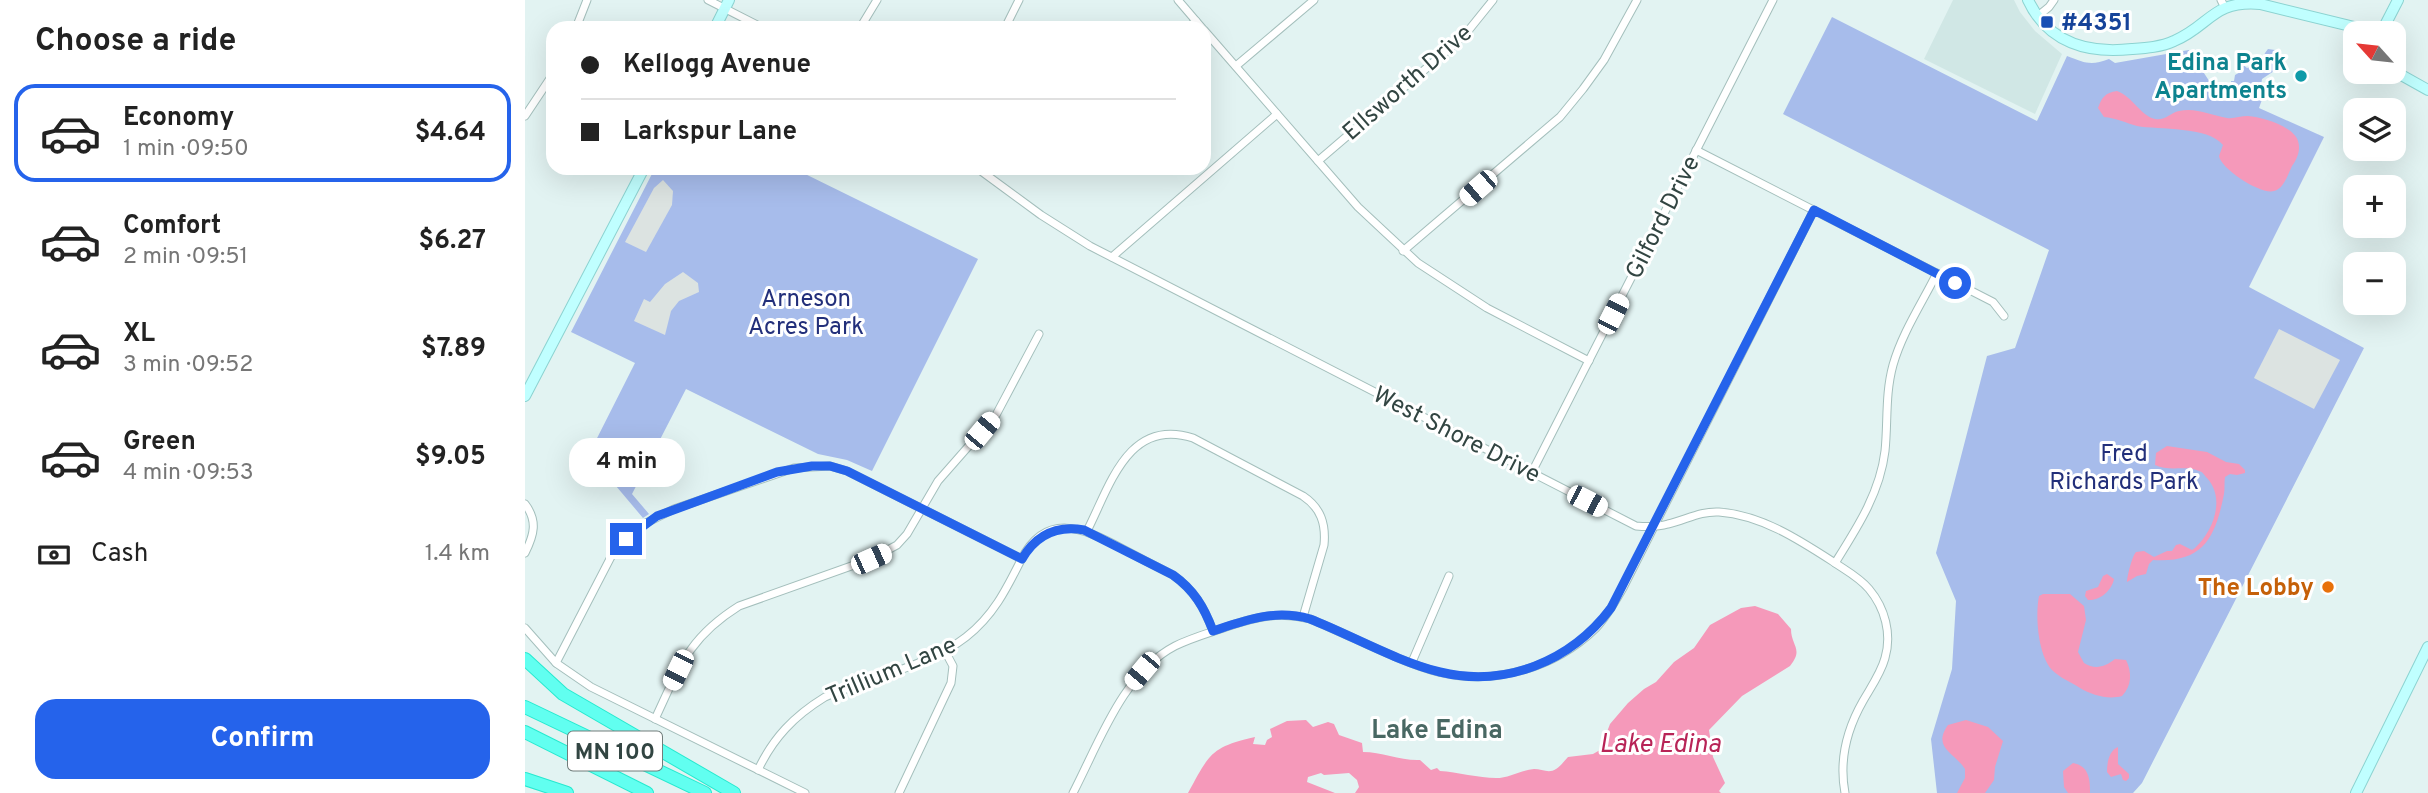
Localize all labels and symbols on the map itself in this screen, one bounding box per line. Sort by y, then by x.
place label: #4351 [2061,9,2132,39]
marker: #4351 [2039,14,2055,30]
street label: Ellsworth Drive [1337,19,1479,148]
north arrow [2343,21,2406,84]
place label: Edina Park Apartments [2154,49,2287,107]
marker: Edina Park Apartments [2293,68,2309,84]
street label: Gilford Drive [1620,151,1708,285]
car [1456,166,1501,210]
route start [1939,267,1971,299]
park label: Arneson Acres Park [748,285,864,343]
car [1595,291,1632,337]
street label: West Shore Drive [1367,381,1545,491]
car [961,408,1004,454]
callout: 4 min [568,438,684,486]
park label: Fred Richards Park [2049,440,2199,498]
car [1564,482,1611,520]
route end [610,523,642,555]
car [848,541,895,577]
place label: The Lobby [2198,574,2314,604]
marker: The Lobby [2320,579,2336,595]
street label: Trillium Lane [822,631,961,713]
car [660,647,697,693]
car [1121,648,1164,694]
district label: Lake Edina [1371,715,1503,748]
water label: Lake Edina [1599,729,1721,762]
road number: MN 100 [568,732,662,771]

